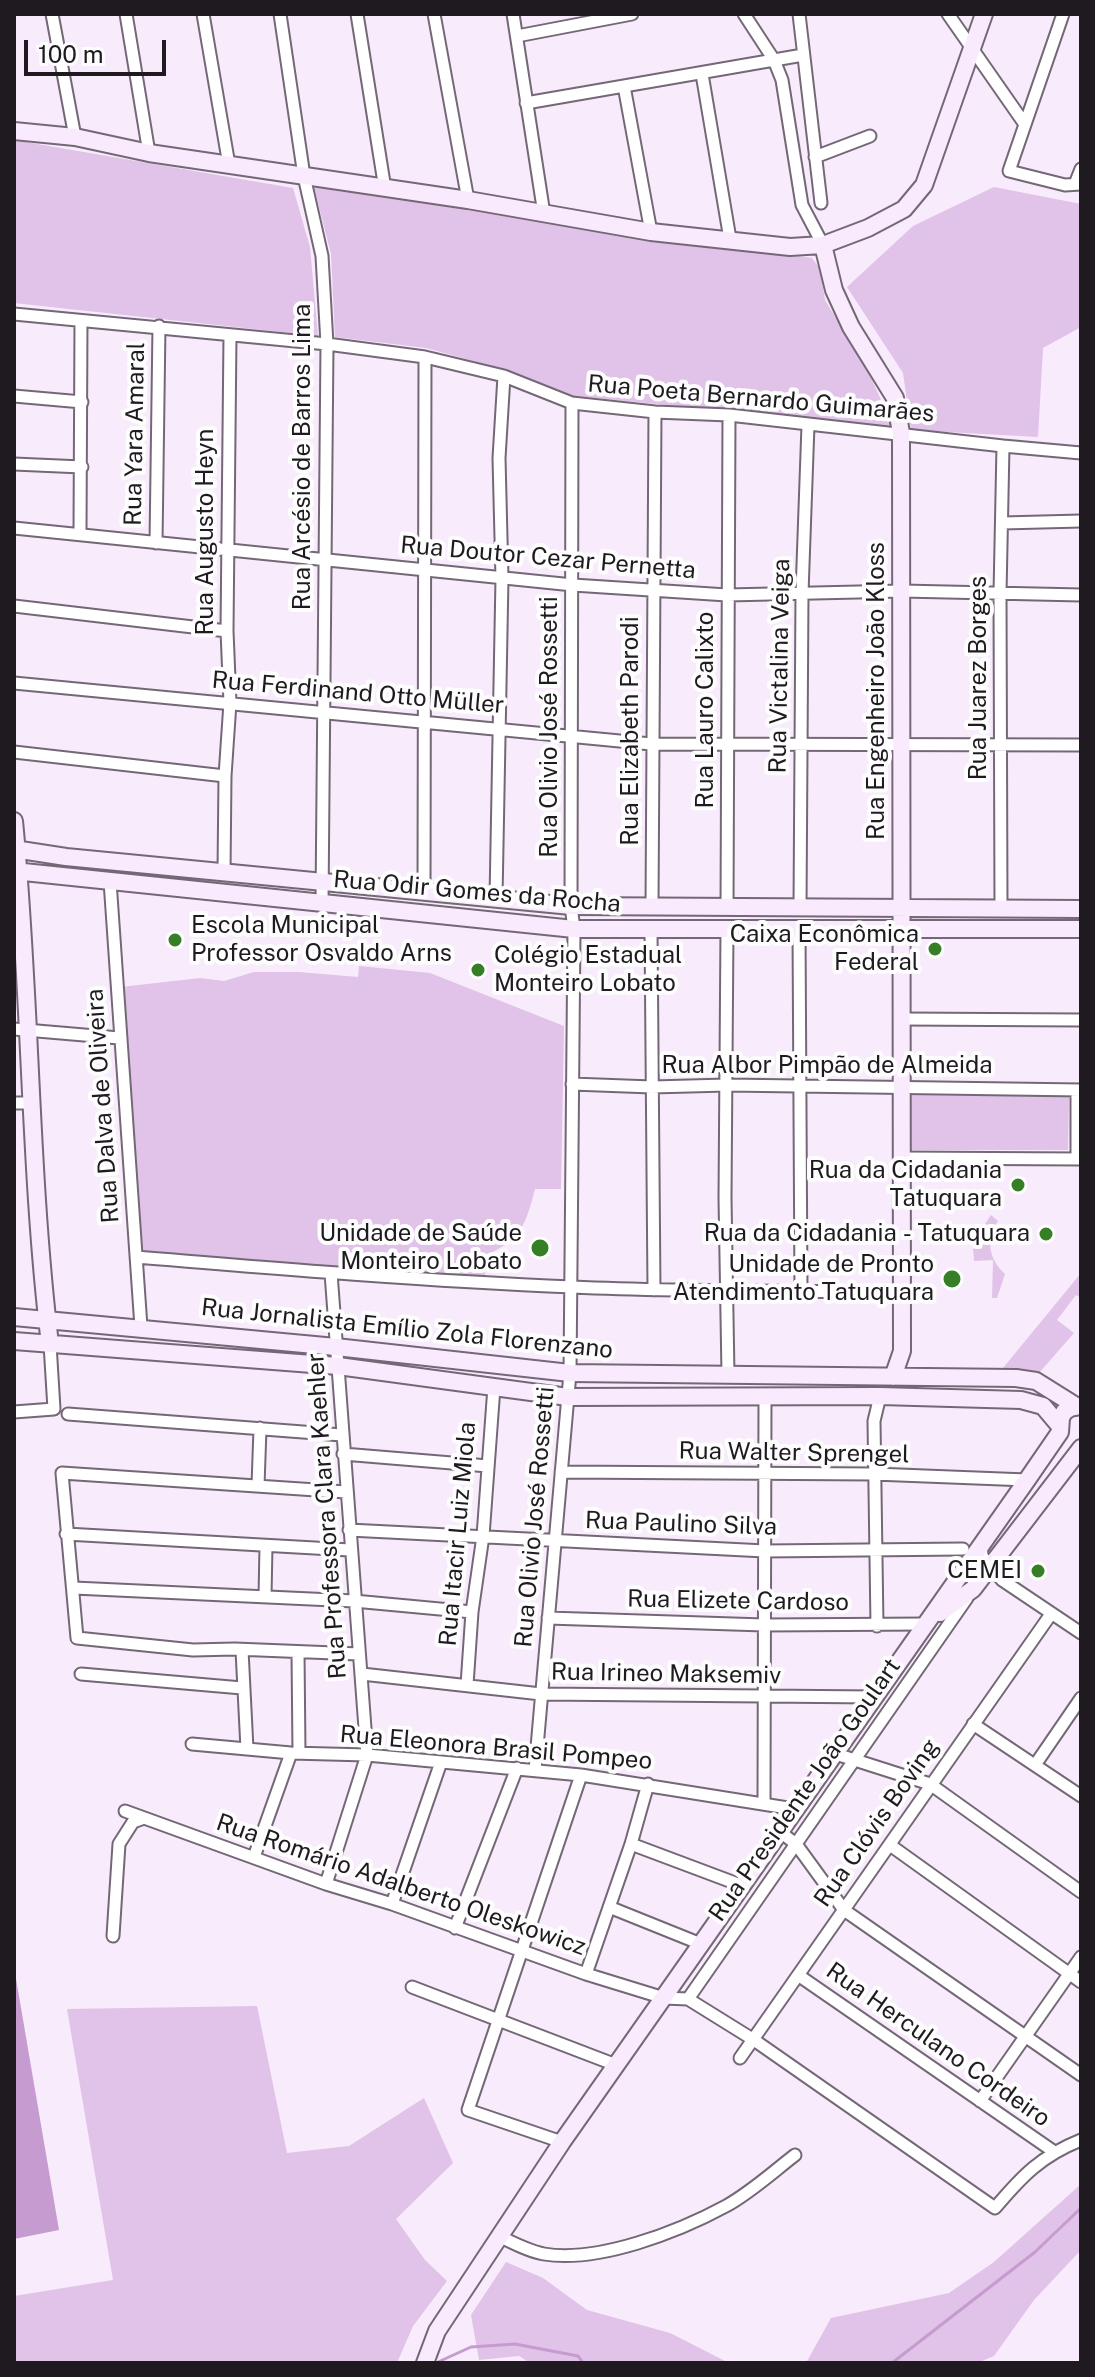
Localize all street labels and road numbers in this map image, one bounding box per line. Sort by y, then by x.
street label: Rua Arcésio de Barros Lima [289,304,317,610]
street label: Rua Yara Amaral [119,342,151,526]
street label: Rua Poeta Bernardo Guimarães [586,369,936,429]
street label: Rua Augusto Heyn [192,429,220,635]
street label: Rua Doutor Cezar Pernetta [399,531,697,585]
street label: Rua Engenheiro João Kloss [863,542,891,840]
street label: Rua Victalina Veiga [764,558,796,774]
street label: Rua Juarez Borges [965,576,993,780]
street label: Rua Olivio José Rossetti [536,596,564,858]
street label: Rua Lauro Calixto [692,612,720,808]
street label: Rua Elizabeth Parodi [617,616,645,846]
street label: Rua Ferdinand Otto Müller [211,666,505,720]
street label: Rua Odir Gomes da Rocha [332,865,622,919]
street label: Rua Dalva de Oliveira [80,988,126,1224]
street label: Rua Albor Pimpão de Almeida [661,1052,993,1080]
street label: Rua Jornalista Emílio Zola Florenzano [200,1293,614,1365]
street label: Rua Professora Clara Kaehler [301,1352,353,1680]
street label: Rua Olivio José Rossetti [509,1385,561,1649]
street label: Rua Itacir Luiz Miola [434,1421,482,1647]
street label: Rua Walter Sprengel [678,1437,910,1469]
street label: Rua Paulino Silva [585,1506,777,1542]
street label: Rua Elizete Cardoso [627,1585,849,1617]
street label: Rua Presidente João Goulart [703,1653,907,1927]
street label: Rua Irineo Maksemiv [551,1658,781,1690]
street label: Rua Eleonora Brasil Pompeo [339,1720,653,1776]
street label: Rua Clóvis Boving [808,1734,946,1912]
street label: Rua Romário Adalberto Oleskowicz [212,1808,590,1962]
street label: Rua Herculano Cordeiro [820,1957,1056,2133]

